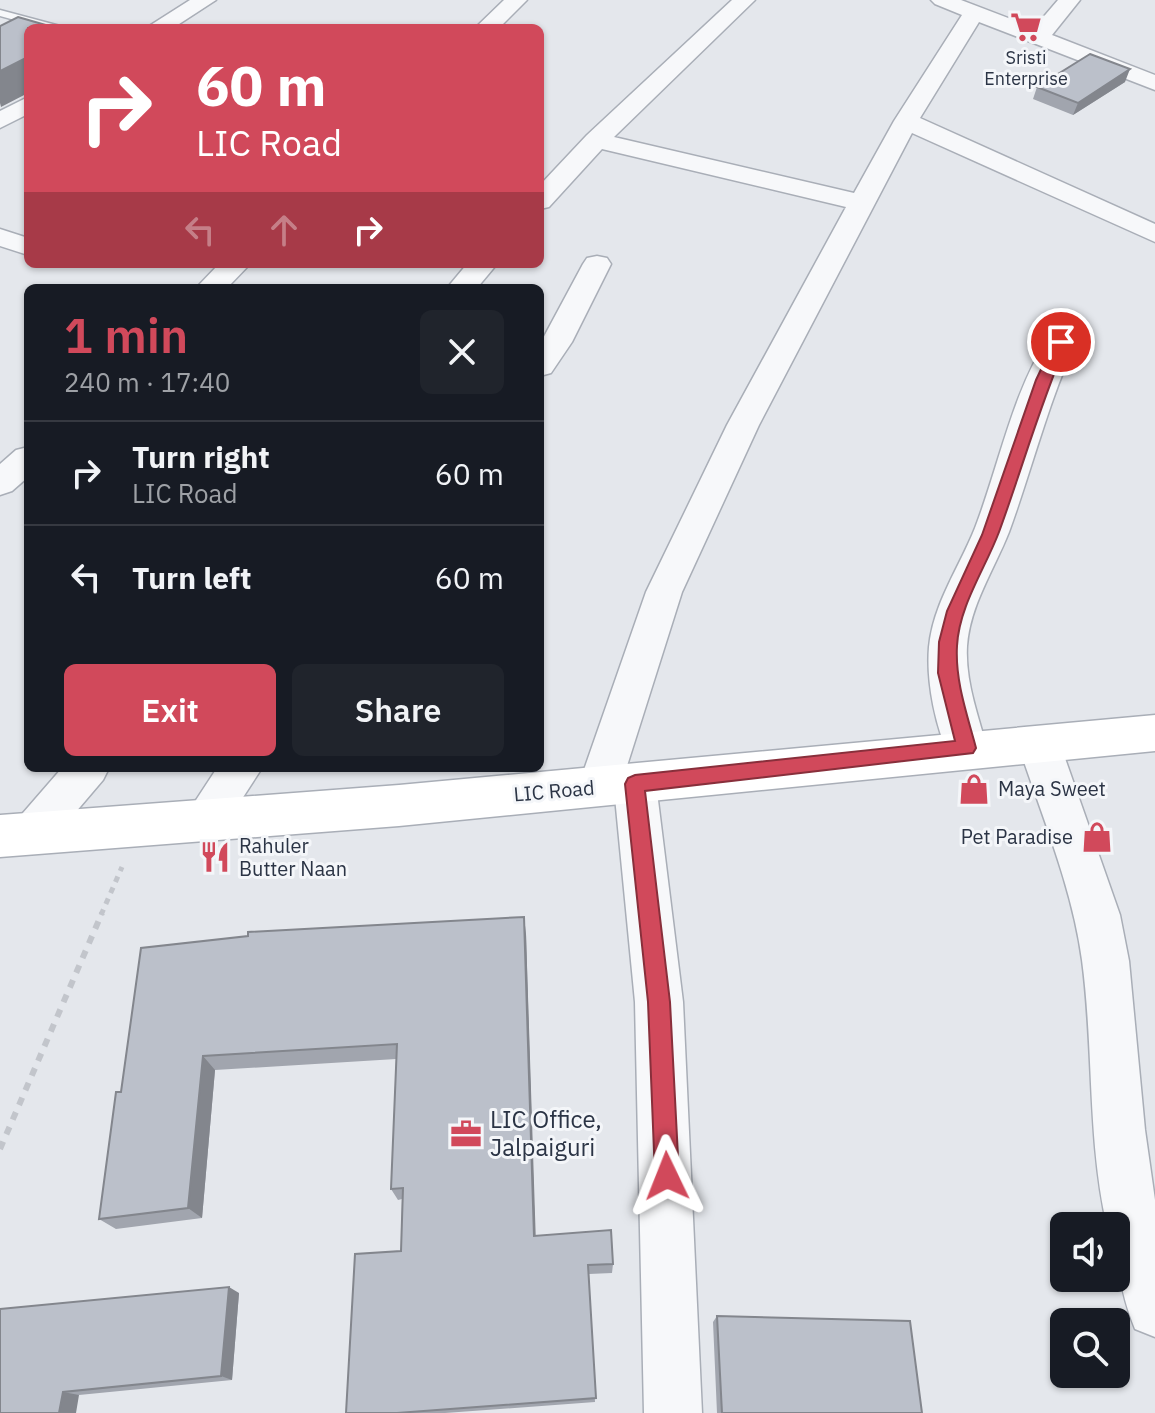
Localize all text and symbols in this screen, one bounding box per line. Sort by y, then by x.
supermarket icon: Sristi Enterprise [1009,10,1043,44]
place label: Sristi Enterprise [984,46,1068,90]
text: 60 m [196,49,326,121]
icon: right [64,56,168,160]
text: LIC Road [196,119,342,166]
icon: left [178,208,222,252]
icon: ahead [262,208,306,252]
icon: right [346,208,390,252]
text: 1 min [64,304,188,366]
pin [1027,308,1095,376]
button: close [420,310,504,394]
icon: arrive [1039,320,1083,364]
text: 240 m · 17:40 [64,365,230,399]
text: Turn right [132,437,270,476]
icon: right [64,451,108,495]
text: 60 m [435,454,504,493]
text: LIC Road [132,476,237,510]
icon: left [64,555,108,599]
text: Turn left [132,558,251,597]
text: 60 m [435,558,504,597]
button: Exit [64,664,276,756]
button: Share [292,664,504,756]
shop icon: Maya Sweet [957,772,991,806]
street label: LIC Road [512,774,596,807]
place label: Maya Sweet [998,775,1106,802]
shop icon: Pet Paradise [1080,820,1114,854]
place label: Pet Paradise [961,823,1073,850]
place label: Rahuler Butter Naan [239,832,347,882]
restaurant icon: Rahuler Butter Naan [198,840,232,874]
place label: LIC Office, Jalpaiguri [490,1103,602,1163]
office icon: LIC Office, Jalpaiguri [449,1117,483,1151]
position arrow [625,1134,709,1218]
map controls [1050,1212,1130,1388]
button: sound [1050,1212,1130,1292]
button: search [1050,1308,1130,1388]

